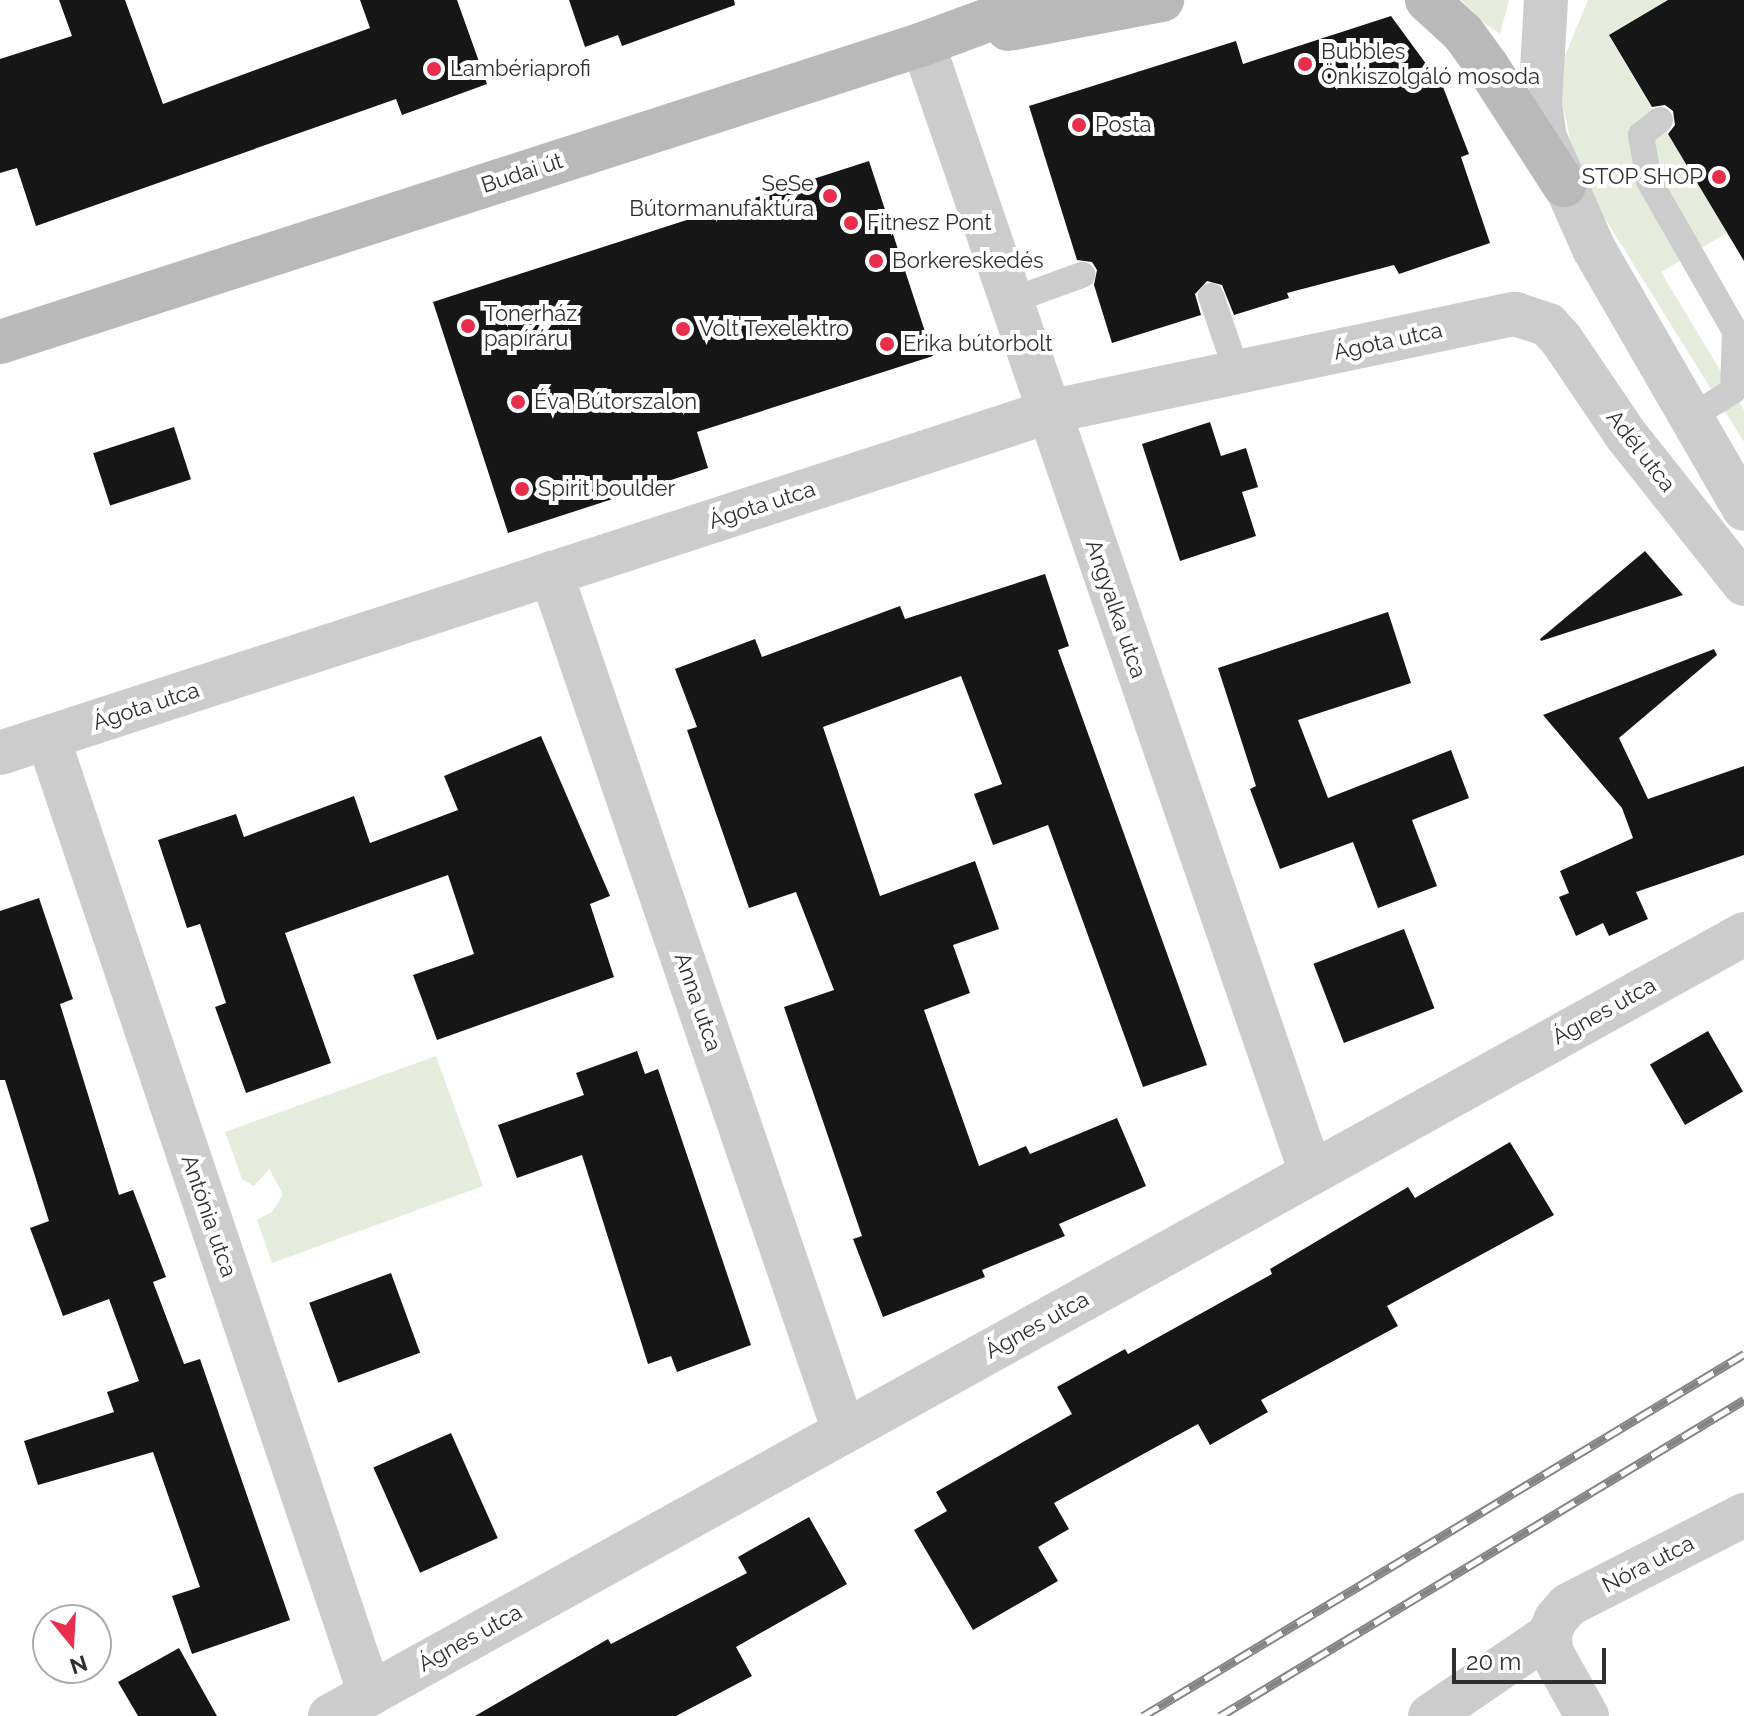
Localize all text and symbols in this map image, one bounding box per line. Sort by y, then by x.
place label: Bubbles Önkiszolgáló mosoda [1321,38,1540,90]
marker: Bubbles Önkiszolgáló mosoda [1296,55,1314,73]
place label: Lambériaprofi [450,56,591,82]
marker: Lambériaprofi [425,60,443,78]
place label: Posta [1095,112,1152,138]
marker: Posta [1070,116,1088,134]
street label: Budai út [478,147,566,199]
place label: STOP SHOP [1581,164,1703,190]
marker: STOP SHOP [1710,168,1728,186]
place label: SeSe Bútormanufaktúra [629,170,814,222]
marker: SeSe Bútormanufaktúra [821,187,839,205]
place label: Fitnesz Pont [867,210,992,236]
marker: Fitnesz Pont [842,214,860,232]
place label: Borkereskedés [892,248,1044,274]
marker: Borkereskedés [867,252,885,270]
place label: Tonerház papíráru [484,300,577,352]
place label: Volt Texelektro [699,316,850,342]
marker: Tonerház papíráru [459,317,477,335]
street label: Ágota utca [1331,317,1445,365]
marker: Volt Texelektro [674,320,692,338]
place label: Erika bútorbolt [903,331,1053,357]
marker: Erika bútorbolt [878,335,896,353]
place label: Éva Bútorszalon [534,389,697,415]
marker: Éva Bútorszalon [509,393,527,411]
street label: Adél utca [1601,405,1681,497]
street label: Ágota utca [705,475,819,535]
place label: Spirit boulder [538,476,675,502]
marker: Spirit boulder [513,480,531,498]
street label: Angyalka utca [1080,536,1152,682]
street label: Ágota utca [89,676,203,736]
street label: Anna utca [669,949,727,1055]
street label: Ágnes utca [1548,972,1660,1050]
street label: Antónia utca [176,1151,242,1281]
street label: Ágnes utca [981,1286,1093,1364]
street label: Nóra utca [1598,1530,1698,1598]
street label: Ágnes utca [414,1599,526,1677]
north arrow [32,1604,112,1684]
scale bar [1456,1632,1610,1682]
text: 20 m [1466,1647,1521,1676]
text: N [67,1650,91,1680]

